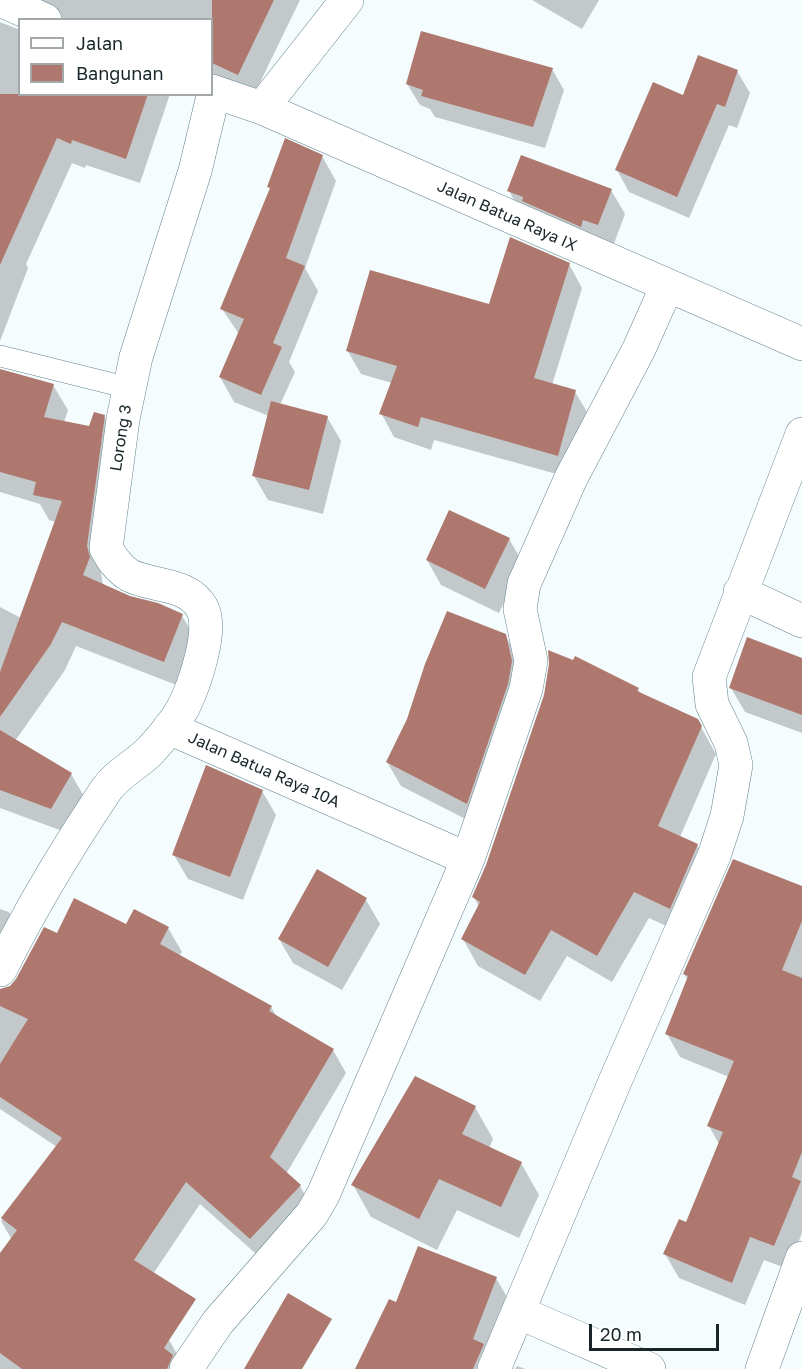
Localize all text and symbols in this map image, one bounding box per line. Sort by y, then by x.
legend [18,18,213,96]
text: Jalan [76,32,123,54]
text: Bangunan [76,62,164,84]
street label: Jalan Batua Raya IX [434,176,580,256]
street label: Lorong 3 [106,403,136,473]
street label: Jalan Batua Raya 10A [185,728,343,812]
scale bar [592,1312,722,1350]
text: 20 m [600,1323,642,1345]

